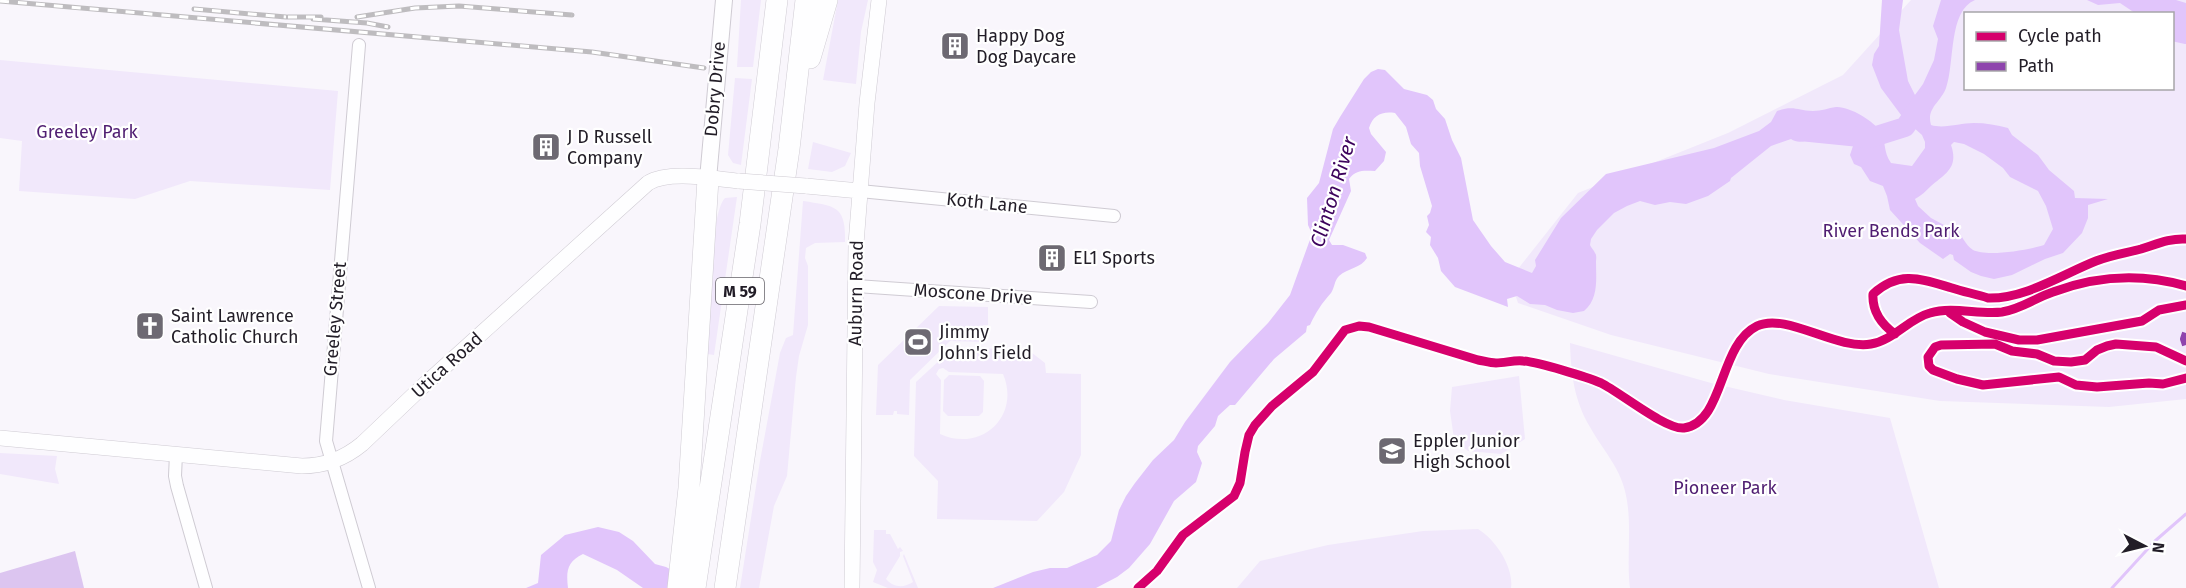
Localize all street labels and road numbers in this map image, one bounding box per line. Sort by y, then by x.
street label: Dobry Drive [700,40,730,138]
street label: Koth Lane [945,188,1029,218]
street label: Auburn Road [844,240,868,346]
street label: Greeley Street [319,260,351,377]
road number: M 59 [716,278,764,304]
street label: Moscone Drive [913,279,1033,309]
street label: Utica Road [407,327,487,403]

